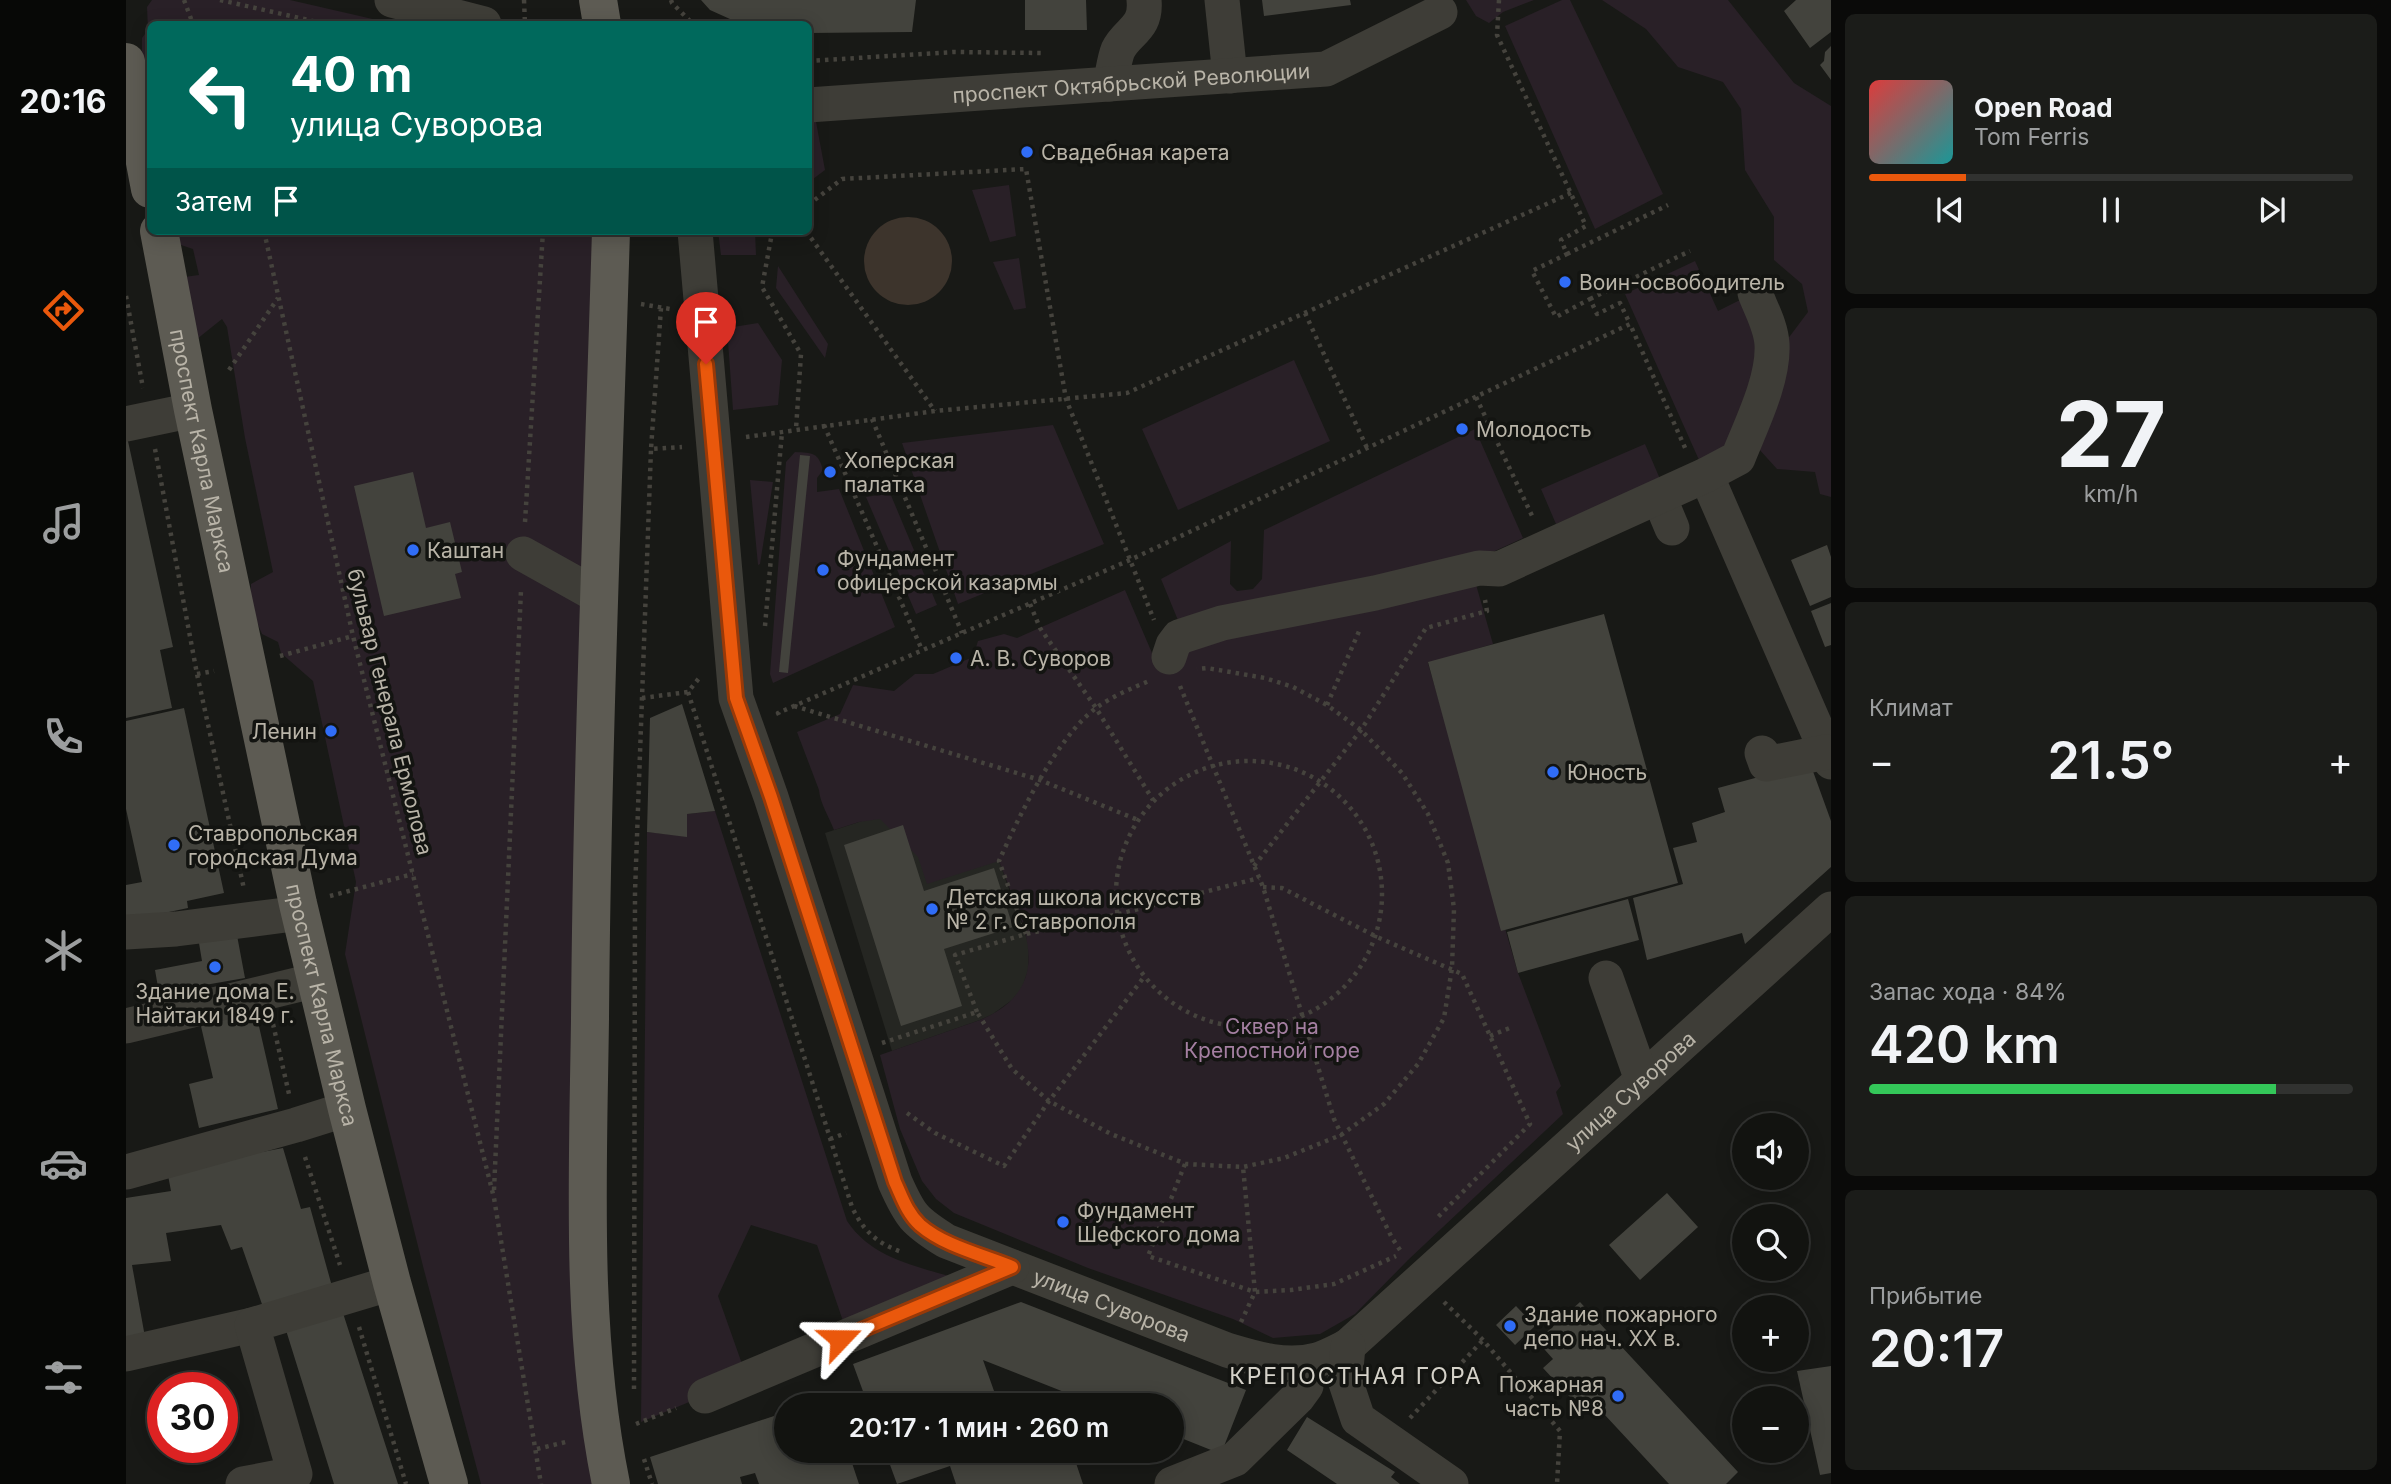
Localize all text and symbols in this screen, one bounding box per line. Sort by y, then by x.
text: 40 m [290,45,413,104]
icon: left [175,49,266,140]
street label: проспект Октябрьской Революции [952,58,1311,107]
text: 20:16 [20,82,107,121]
text: Open Road [1974,92,2113,123]
text: улица Суворова [290,105,543,144]
text: Tom Ferris [1974,123,2089,151]
place label: Свадебная карета [1041,140,1229,165]
marker: Свадебная карета [1019,144,1035,160]
icon: arrive [267,182,305,220]
text: Затем [175,186,253,217]
icon: previous [1931,191,1969,229]
icon: pause [2092,191,2130,229]
icon: next [2253,191,2291,229]
place label: Воин-освободитель [1579,270,1785,295]
marker: Воин-освободитель [1557,274,1573,290]
icon: directions [39,286,88,335]
pin [676,292,736,364]
icon: arrive [687,303,725,341]
street label: проспект Карла Маркса [165,327,240,575]
text: 27 [2056,379,2166,489]
place label: Молодость [1476,417,1592,442]
marker: Молодость [1454,421,1470,437]
place label: Хоперская палатка [844,448,955,497]
marker: Хоперская палатка [822,464,838,480]
text: km/h [2084,480,2138,508]
icon: music [39,499,88,548]
place label: Каштан [427,538,504,563]
marker: Каштан [405,542,421,558]
place label: Фундамент офицерской казармы [837,546,1058,595]
marker: Фундамент офицерской казармы [815,562,831,578]
street label: бульвар Генерала Ермолова [342,566,438,858]
place label: А. В. Суворов [970,646,1111,671]
marker: А. В. Суворов [948,650,964,666]
text: Климат [1869,694,1953,722]
icon: phone [39,712,88,761]
place label: Ленин [252,719,317,744]
marker: Ленин [323,723,339,739]
text: 21.5° [2048,729,2174,792]
text: − [1869,738,1894,784]
text: + [2328,738,2353,784]
place label: Юность [1567,760,1647,785]
marker: Юность [1545,764,1561,780]
place label: Ставропольская городская Дума [188,821,358,870]
marker: Ставропольская городская Дума [166,837,182,853]
street label: проспект Карла Маркса [281,881,363,1129]
place label: Детская школа искусств № 2 г. Ставрополя [946,885,1201,934]
marker: Детская школа искусств № 2 г. Ставрополя [924,901,940,917]
icon: climate [39,926,88,975]
marker: Здание дома Е. Найтаки 1849 г. [207,959,223,975]
text: Запас хода · 84% [1869,978,2067,1006]
place label: Здание дома Е. Найтаки 1849 г. [135,979,295,1028]
text: 420 km [1869,1013,2060,1076]
park label: Сквер на Крепостной горе [1184,1014,1360,1063]
street label: улица Суворова [1560,1026,1700,1156]
map controls [1732,1113,1809,1463]
button: sound [1732,1113,1809,1190]
icon: car [39,1139,88,1188]
place label: Фундамент Шефского дома [1077,1198,1240,1247]
button: search [1732,1204,1809,1281]
marker: Фундамент Шефского дома [1055,1214,1071,1230]
street label: улица Суворова [1030,1264,1194,1347]
text: Прибытие [1869,1282,1982,1310]
button: + [1732,1295,1809,1372]
position arrow [803,1302,877,1376]
place label: Здание пожарного депо нач. ХХ в. [1524,1302,1717,1351]
text: 20:17 [1869,1317,2004,1380]
marker: Здание пожарного депо нач. ХХ в. [1502,1318,1518,1334]
icon: filters [39,1353,88,1402]
district label: КРЕПОСТНАЯ ГОРА [1229,1362,1483,1390]
speed limit sign: 30 [147,1372,238,1463]
place label: Пожарная часть №8 [1499,1372,1604,1421]
button: − [1732,1386,1809,1463]
marker: Пожарная часть №8 [1610,1388,1626,1404]
text: 20:17 · 1 мин · 260 m [849,1412,1109,1443]

